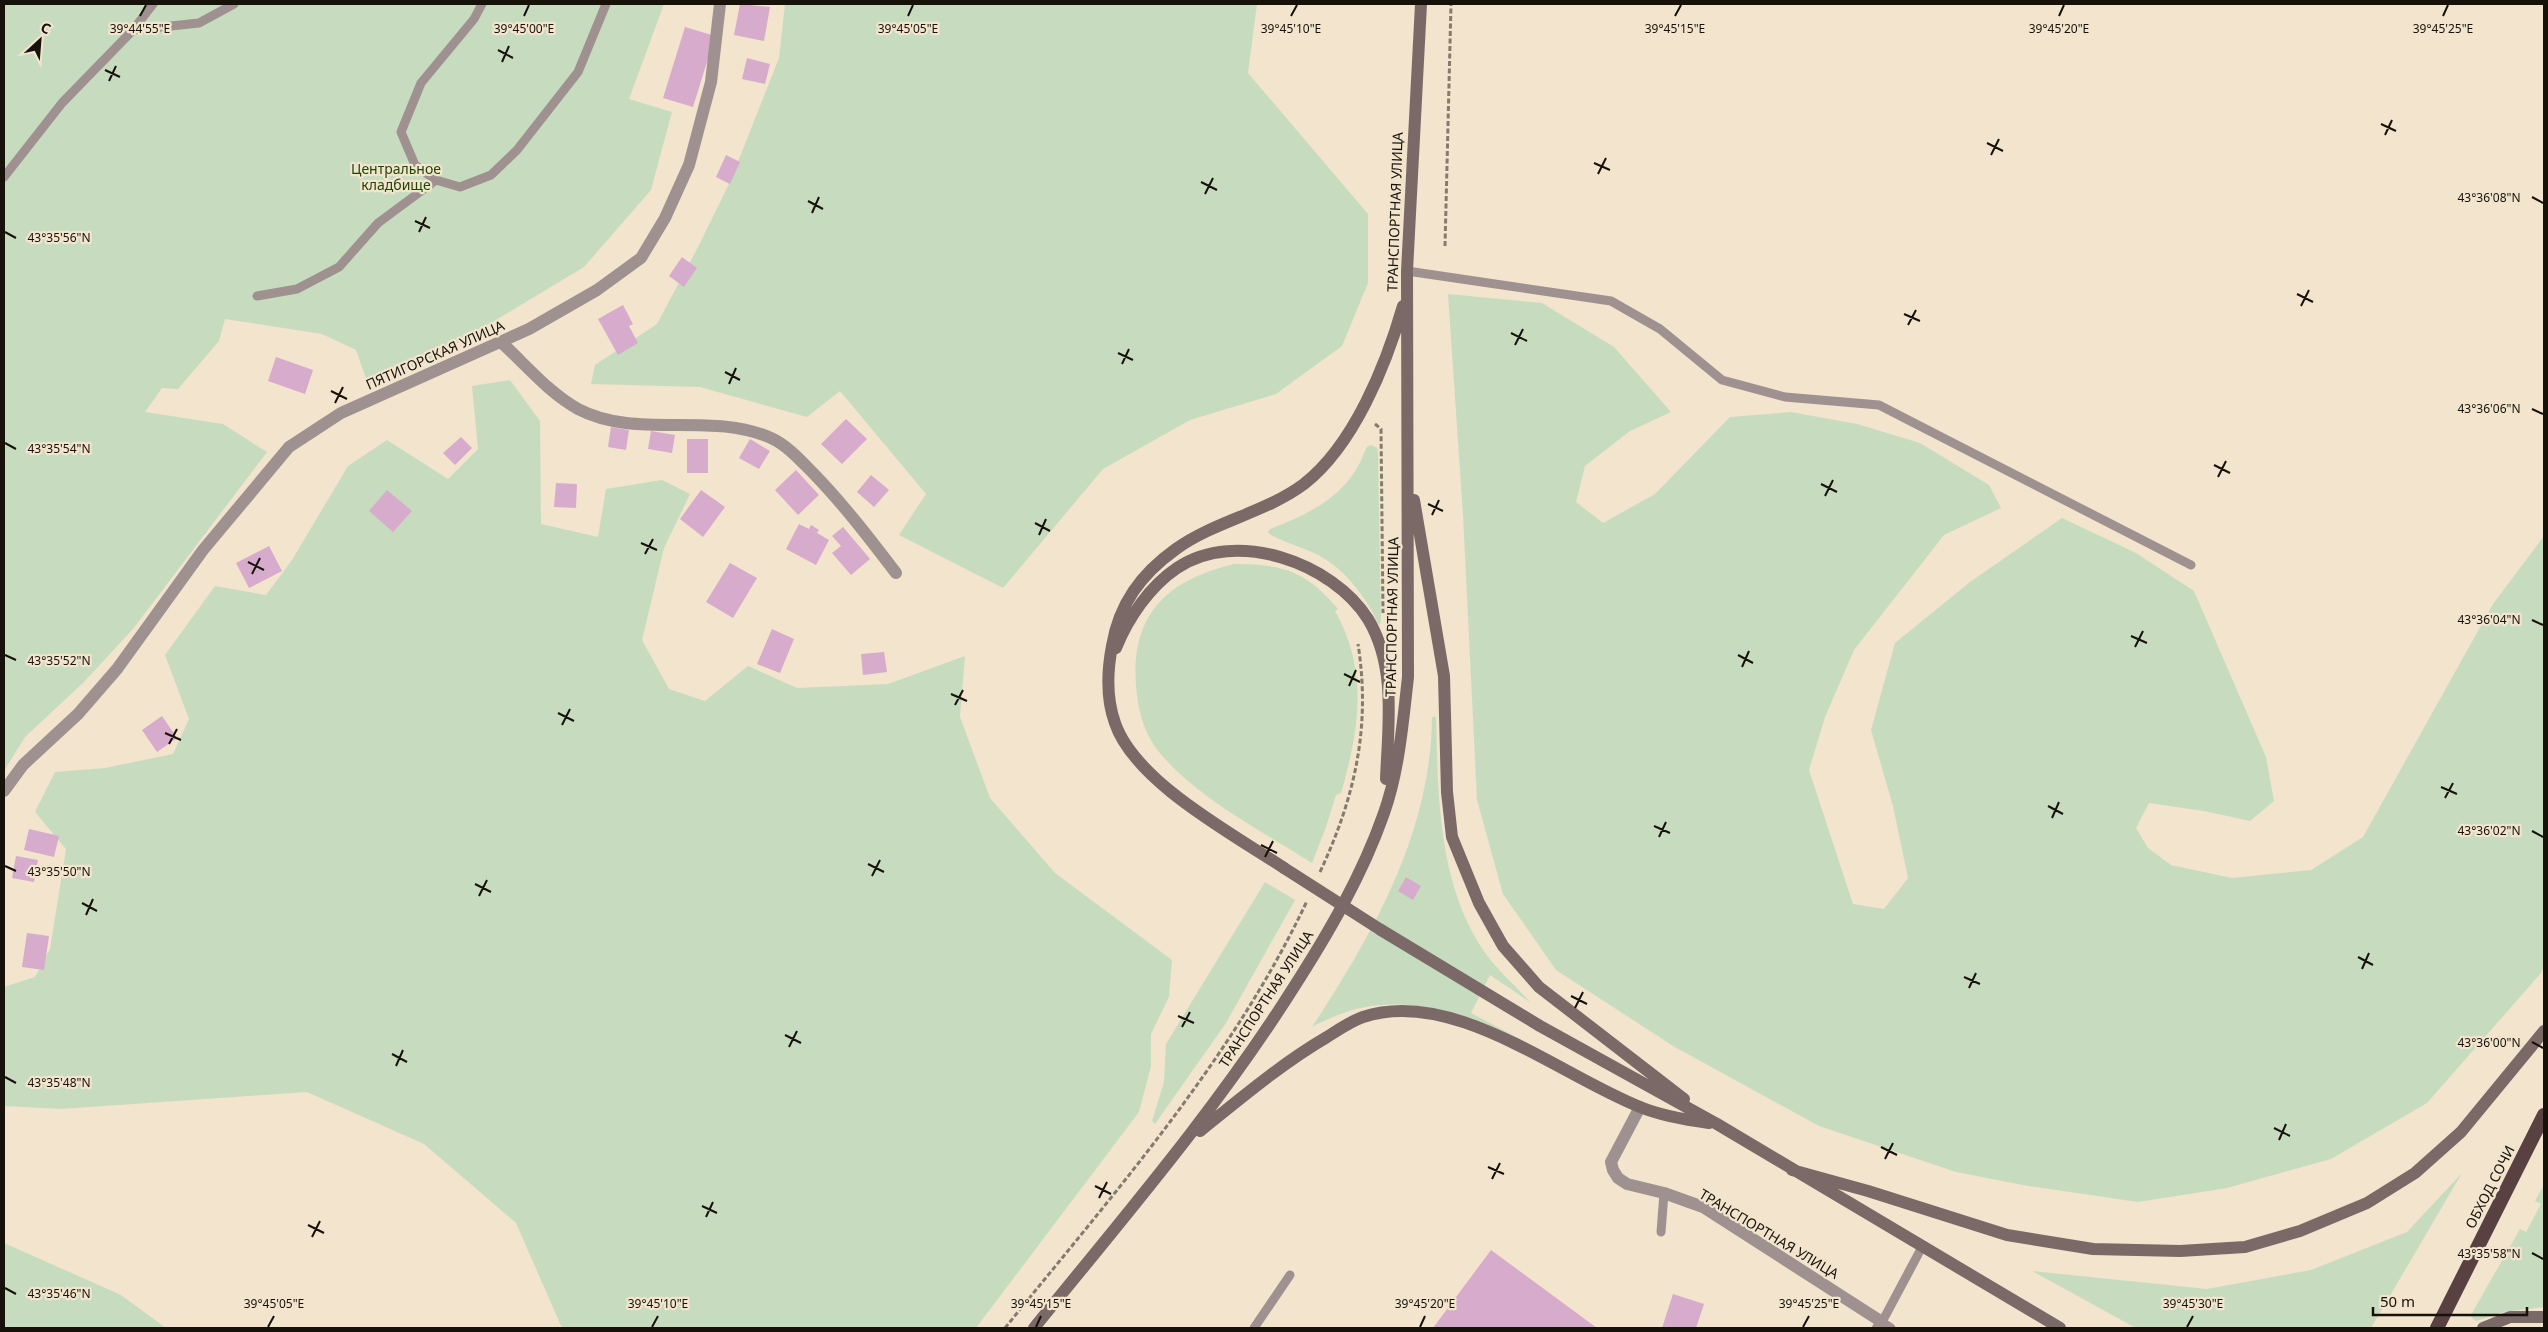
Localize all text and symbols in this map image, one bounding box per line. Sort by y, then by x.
north arrow [15,15,65,65]
text: С [38,17,54,38]
text: 39°44'55"E [110,20,170,37]
text: 39°45'00"E [494,20,554,37]
text: 39°45'05"E [878,20,938,37]
text: 39°45'10"E [1261,20,1321,37]
text: 39°45'15"E [1645,20,1705,37]
text: 39°45'20"E [2029,20,2089,37]
text: 39°45'25"E [2413,20,2473,37]
street label: ТРАНСПОРТНАЯ УЛИЦА [1382,132,1407,292]
park label: Центральное кладбище [351,159,441,194]
text: 43°36'08"N [2457,189,2521,206]
text: 43°35'56"N [27,229,91,246]
street label: ПЯТИГОРСКАЯ УЛИЦА [363,315,507,394]
text: 43°36'06"N [2457,400,2521,417]
text: 43°35'54"N [27,440,91,457]
street label: ТРАНСПОРТНАЯ УЛИЦА [1381,537,1402,697]
text: 43°36'04"N [2457,611,2521,628]
text: 43°35'52"N [27,652,91,669]
text: 43°36'02"N [2457,822,2521,839]
text: 43°35'50"N [27,863,91,880]
street label: ТРАНСПОРТНАЯ УЛИЦА [1214,926,1317,1071]
text: 43°36'00"N [2457,1034,2521,1051]
text: 43°35'48"N [27,1074,91,1091]
street label: ОБХОД СОЧИ [2460,1142,2519,1232]
street label: ТРАНСПОРТНАЯ УЛИЦА [1696,1184,1843,1283]
text: 43°35'58"N [2457,1245,2521,1262]
scale bar [2373,1284,2527,1316]
text: 43°35'46"N [27,1285,91,1302]
text: 50 m [2380,1291,2415,1311]
text: 39°45'05"E [244,1295,304,1312]
text: 39°45'10"E [628,1295,688,1312]
text: 39°45'15"E [1011,1295,1071,1312]
text: 39°45'20"E [1395,1295,1455,1312]
text: 39°45'25"E [1779,1295,1839,1312]
text: 39°45'30"E [2163,1295,2223,1312]

